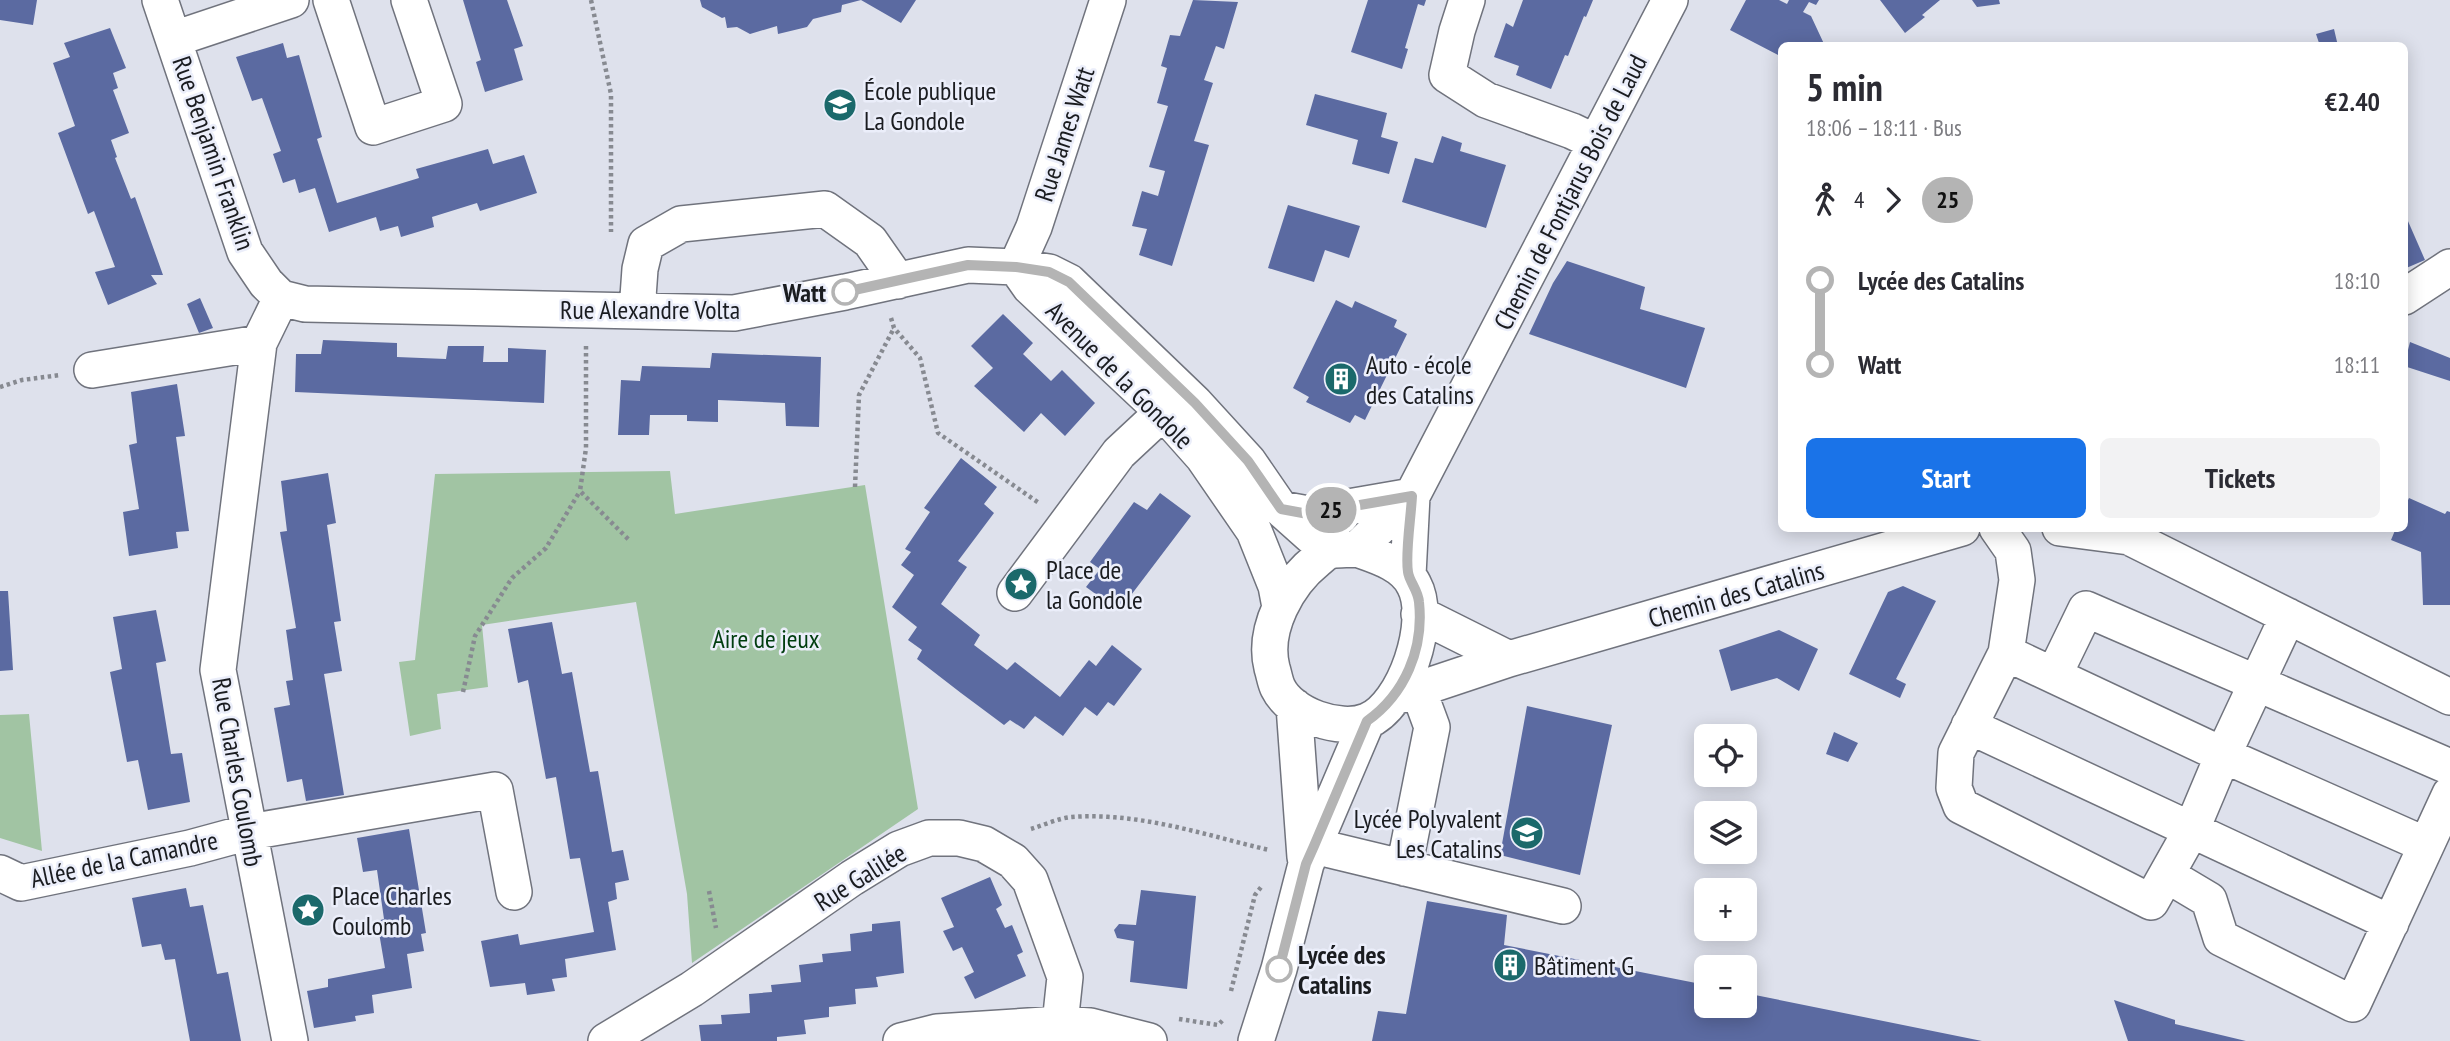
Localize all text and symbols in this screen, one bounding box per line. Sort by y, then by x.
street label: Chemin de Fontjarus Bois de Laud [1486,49,1654,335]
street label: Rue Benjamin Franklin [165,52,263,254]
text: 5 min [1806,62,1883,111]
street label: Rue James Watt [1027,63,1101,205]
place label: École publique La Gondole [864,74,996,137]
text: €2.40 [2325,85,2380,118]
school or university icon: École publique La Gondole [821,86,859,124]
text: 18:06 – 18:11 · Bus [1806,113,1962,142]
icon: walk [1806,181,1844,219]
icon: forward [1874,181,1912,219]
text: 25 [1936,184,1959,215]
text: 4 [1854,185,1864,214]
text: Lycée des Catalins [1858,264,2024,297]
text: 18:10 [2334,266,2380,295]
place label: Watt [782,276,826,309]
marker: Watt [832,279,858,305]
street label: Rue Alexandre Volta [560,293,740,326]
street label: Avenue de la Gondole [1039,294,1201,456]
place label: Auto - école des Catalins [1366,348,1474,411]
text: Watt [1858,348,1901,381]
text: 18:11 [2334,350,2380,379]
building icon: Auto - école des Catalins [1322,360,1360,398]
button: Start [1806,438,2086,518]
button: Tickets [2100,438,2380,518]
line badge: 25 [1300,487,1362,533]
text: 25 [1320,494,1342,525]
place label: Place de la Gondole [1046,553,1143,616]
street label: Chemin des Catalins [1644,553,1828,635]
place icon: Place de la Gondole [1002,565,1040,603]
park label: Aire de jeux [712,622,820,655]
street label: Rue Charles Coulomb [205,675,271,869]
map controls [1694,724,1757,1018]
button: locate [1694,724,1757,787]
button: layers [1694,801,1757,864]
place label: Lycée Polyvalent Les Catalins [1354,802,1502,865]
school or university icon: Lycée Polyvalent Les Catalins [1508,814,1546,852]
street label: Allée de la Camandre [27,823,221,895]
street label: Rue Galilée [808,836,912,918]
button: + [1694,878,1757,941]
place label: Place Charles Coulomb [332,879,452,942]
place icon: Place Charles Coulomb [289,891,327,929]
place label: Lycée des Catalins [1298,938,1386,1001]
building icon: Bâtiment G [1491,946,1529,984]
place label: Bâtiment G [1534,949,1634,982]
button: − [1694,955,1757,1018]
marker: Lycée des Catalins [1266,956,1292,982]

